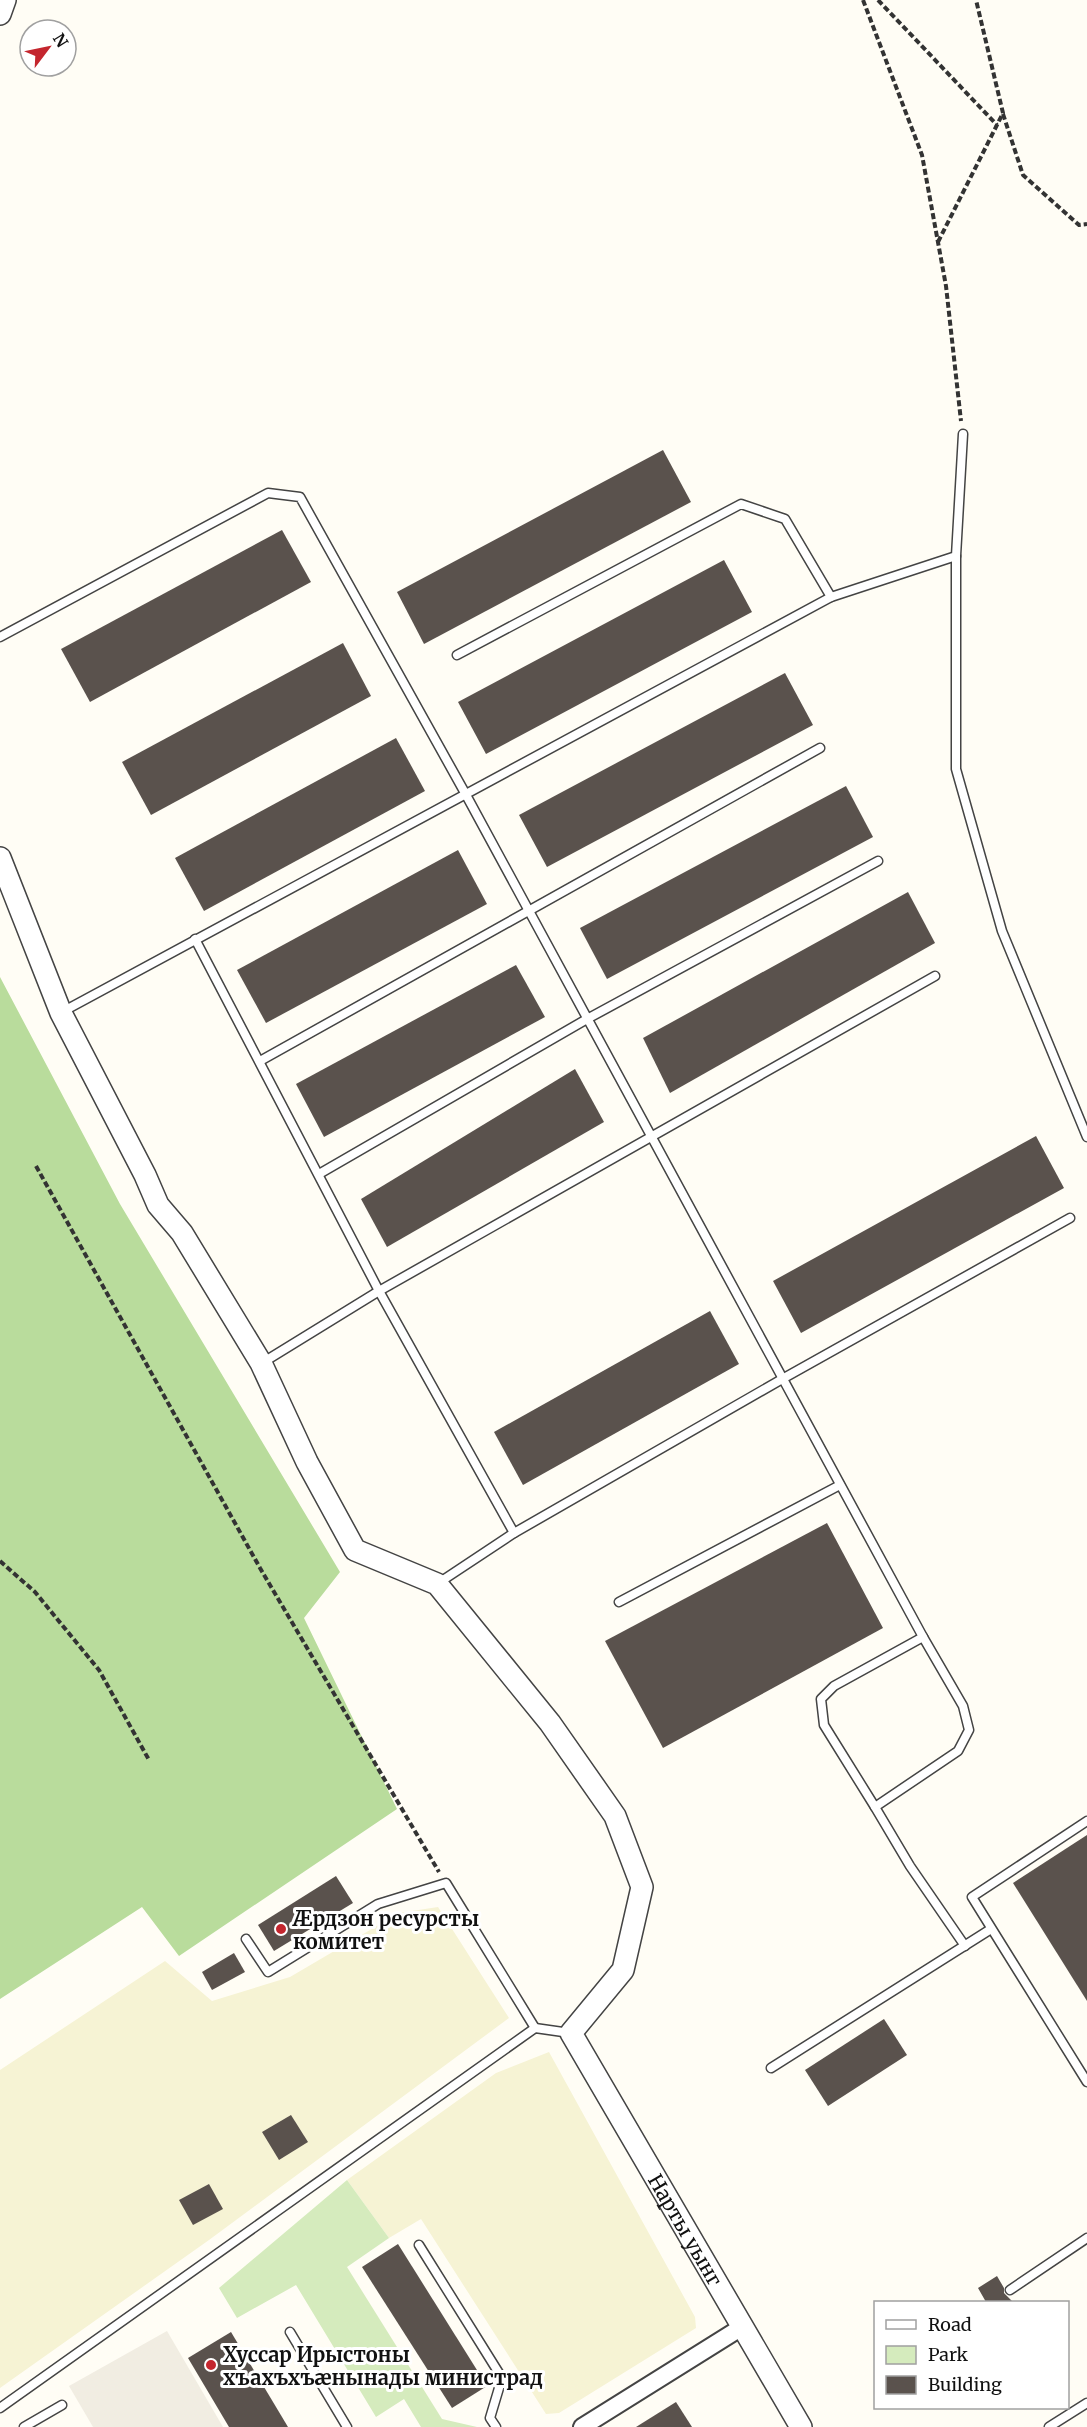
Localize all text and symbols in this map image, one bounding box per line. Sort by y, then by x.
north arrow [18,18,78,78]
text: N [49,29,73,51]
place label: Æрдзон ресурсты комитет [292,1906,479,1954]
marker: Æрдзон ресурсты комитет [274,1922,288,1936]
street label: Нарты уынг [643,2169,728,2290]
legend [874,2301,1069,2409]
text: Road [928,2313,972,2336]
place label: Хуссар Ирыстоны хъахъхъæнынады министрад [223,2342,543,2390]
text: Park [928,2343,969,2366]
marker: Хуссар Ирыстоны хъахъхъæнынады министрад [204,2358,218,2372]
text: Building [928,2373,1002,2396]

